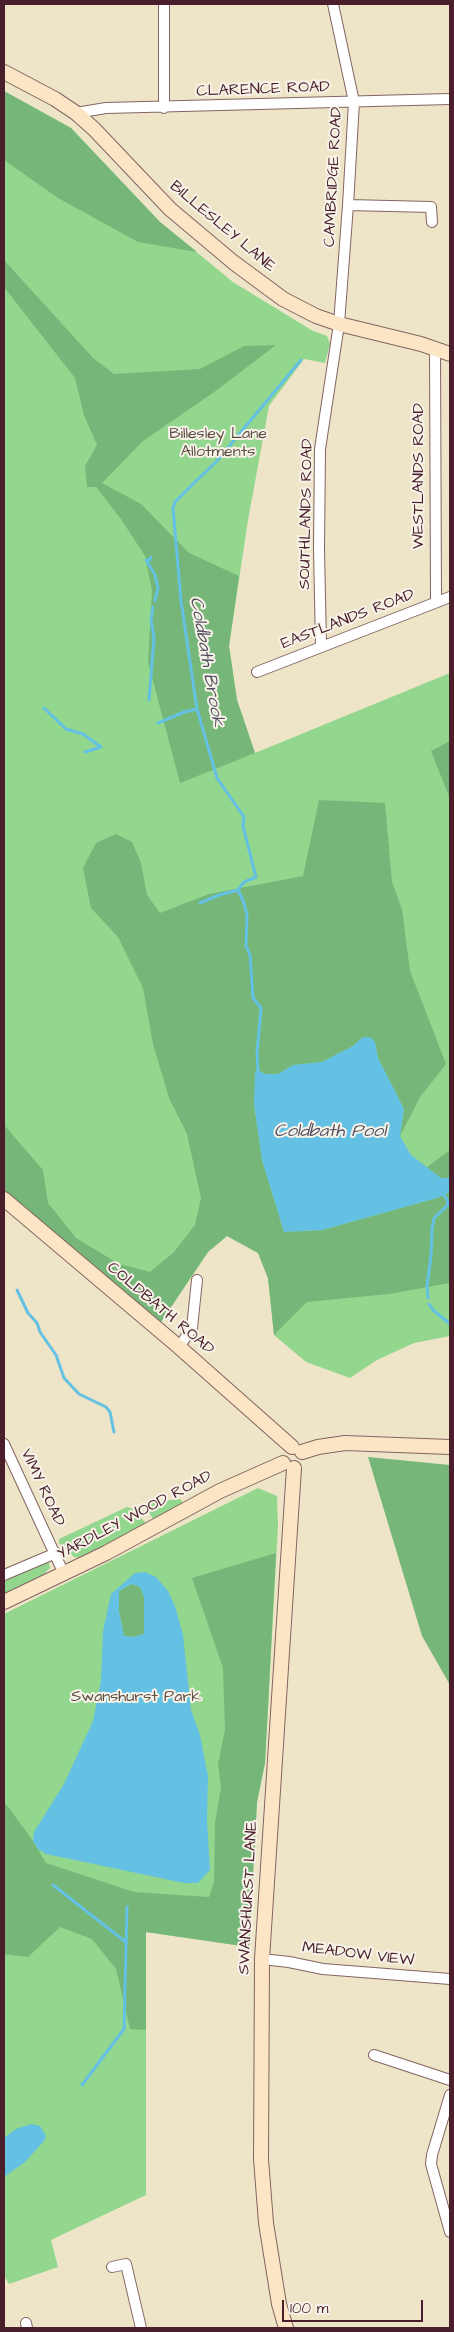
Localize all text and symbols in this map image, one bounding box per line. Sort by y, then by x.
street label: CLARENCE ROAD [196,78,330,102]
street label: CAMBRIDGE ROAD [321,107,347,247]
street label: BILLESLEY LANE [165,177,279,277]
street label: WESTLANDS ROAD [410,403,430,549]
park label: Billesley Lane Allotments [169,425,267,463]
street label: SOUTHLANDS ROAD [296,438,318,590]
street label: EASTLANDS ROAD [279,586,417,654]
water label: Coldbath Brook [184,595,228,729]
water label: Coldbath Pool [274,1121,386,1143]
street label: COLDBATH ROAD [103,1259,217,1359]
street label: VIMY ROAD [16,1446,68,1530]
street label: YARDLEY WOOD ROAD [55,1467,215,1565]
park label: Swanshurst Park [71,1688,201,1708]
street label: SWANSHURST LANE [235,1821,263,1975]
street label: MEADOW VIEW [301,1939,415,1971]
scale bar [284,2290,425,2322]
text: 100 m [290,2298,329,2319]

